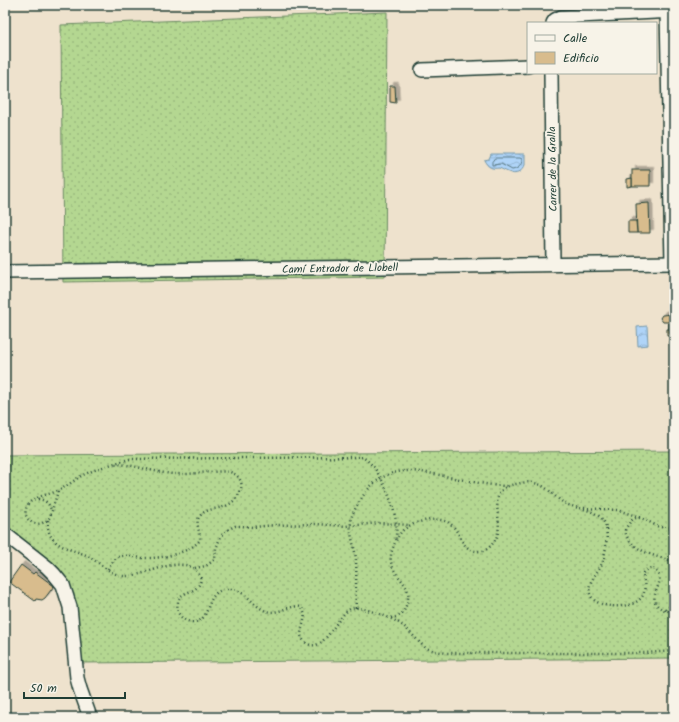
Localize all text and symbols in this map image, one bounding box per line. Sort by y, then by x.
legend [527,22,657,74]
text: Calle [563,29,588,48]
text: Edificio [563,49,599,68]
street label: Carrer de la Gralla [543,126,563,212]
street label: Camí Entrador de Llobell [282,259,398,279]
scale bar [24,674,125,700]
text: 50 m [30,679,57,698]

